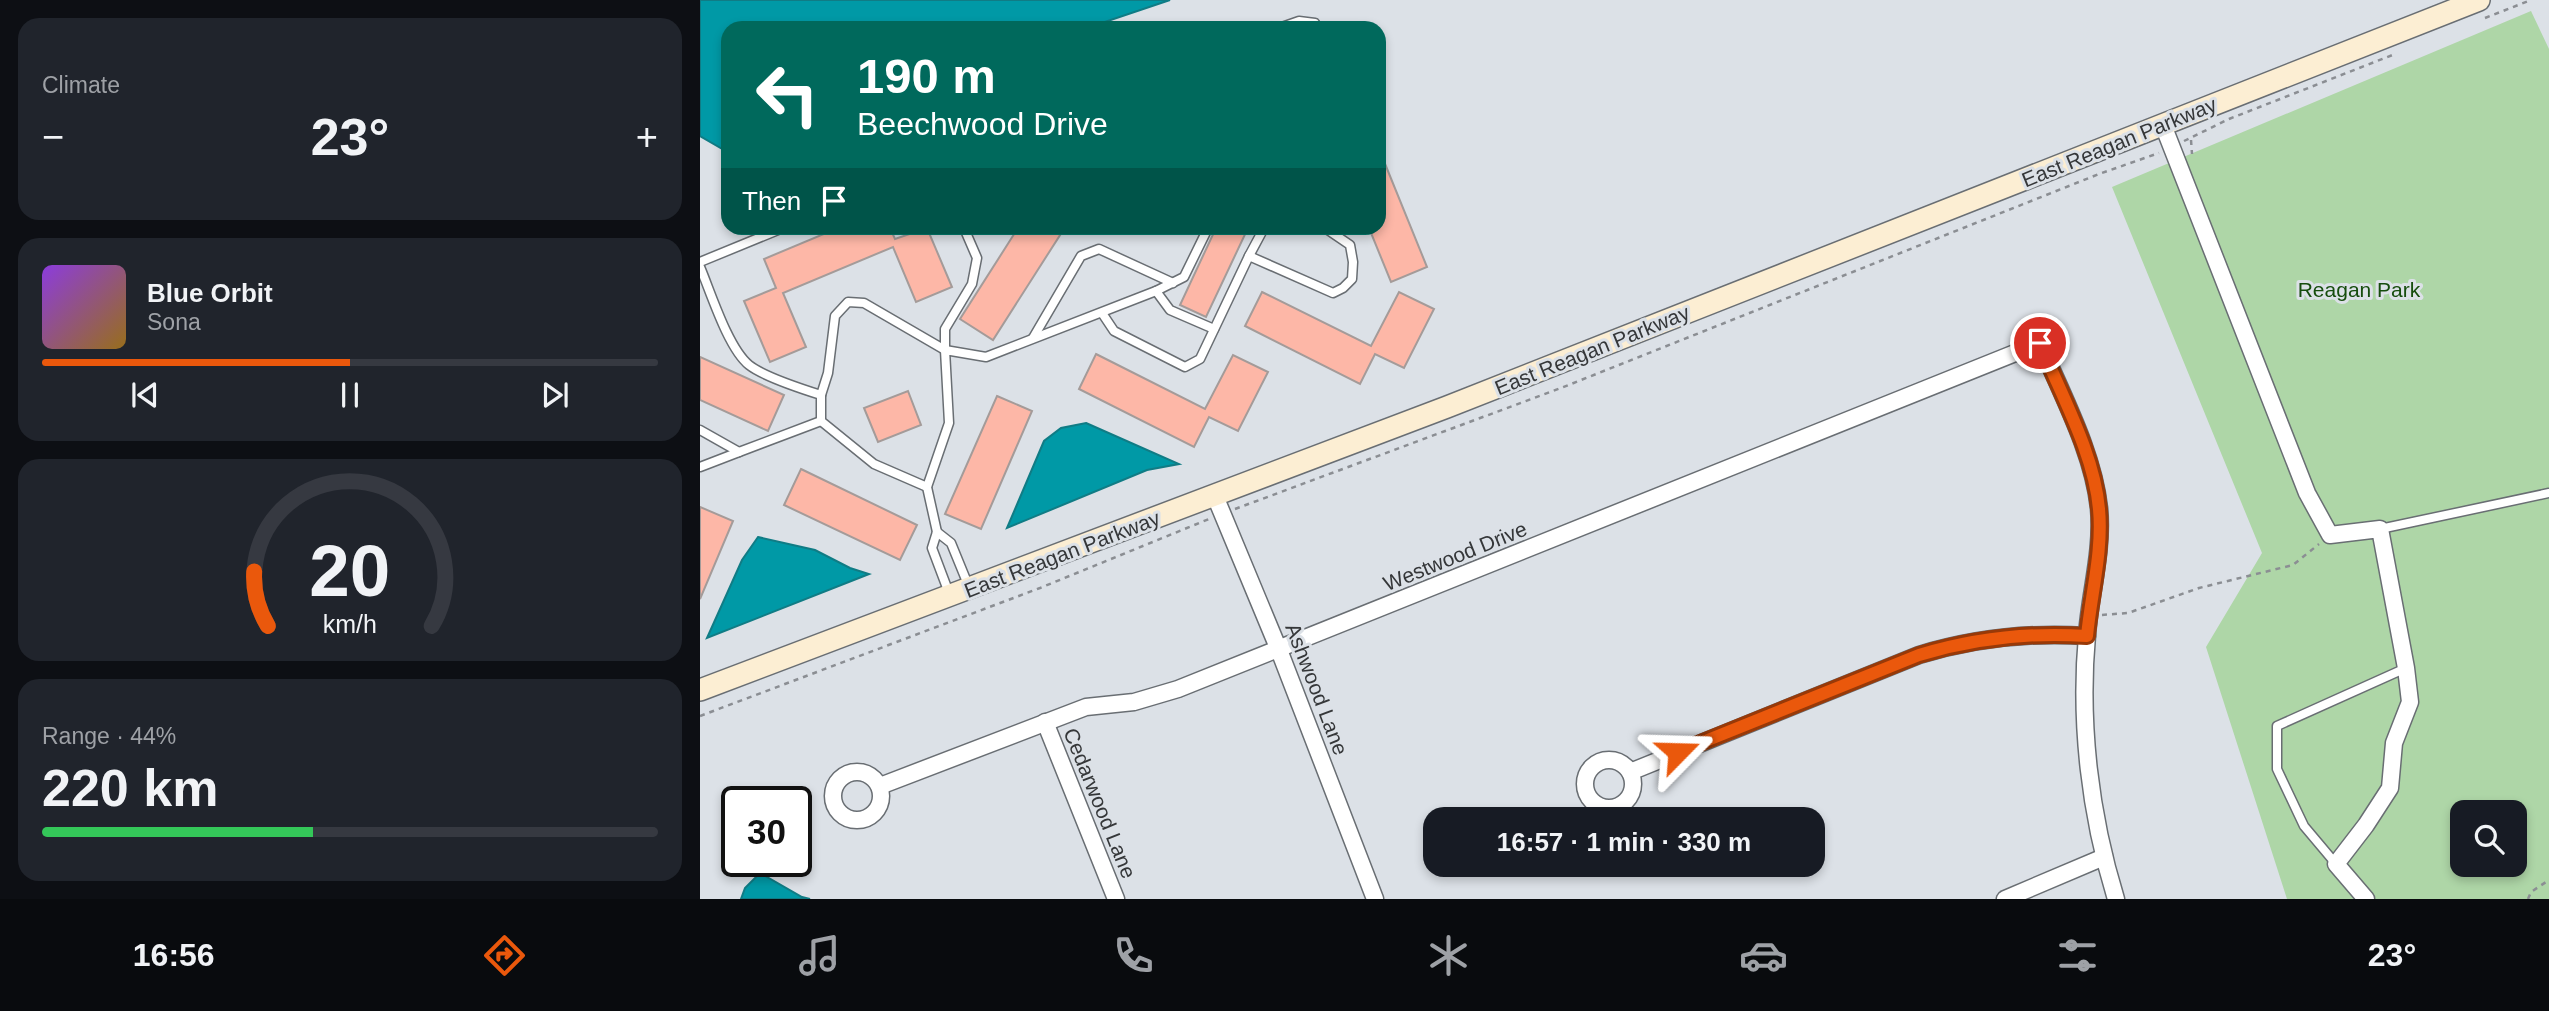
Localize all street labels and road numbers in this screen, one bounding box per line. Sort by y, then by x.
street label: East Reagan Parkway [2018,92,2220,192]
street label: East Reagan Parkway [1491,300,1693,400]
street label: East Reagan Parkway [961,506,1164,602]
street label: Westwood Drive [1380,517,1530,595]
street label: Ashwood Lane [1281,620,1353,758]
street label: Cedarwood Lane [1059,725,1141,881]

